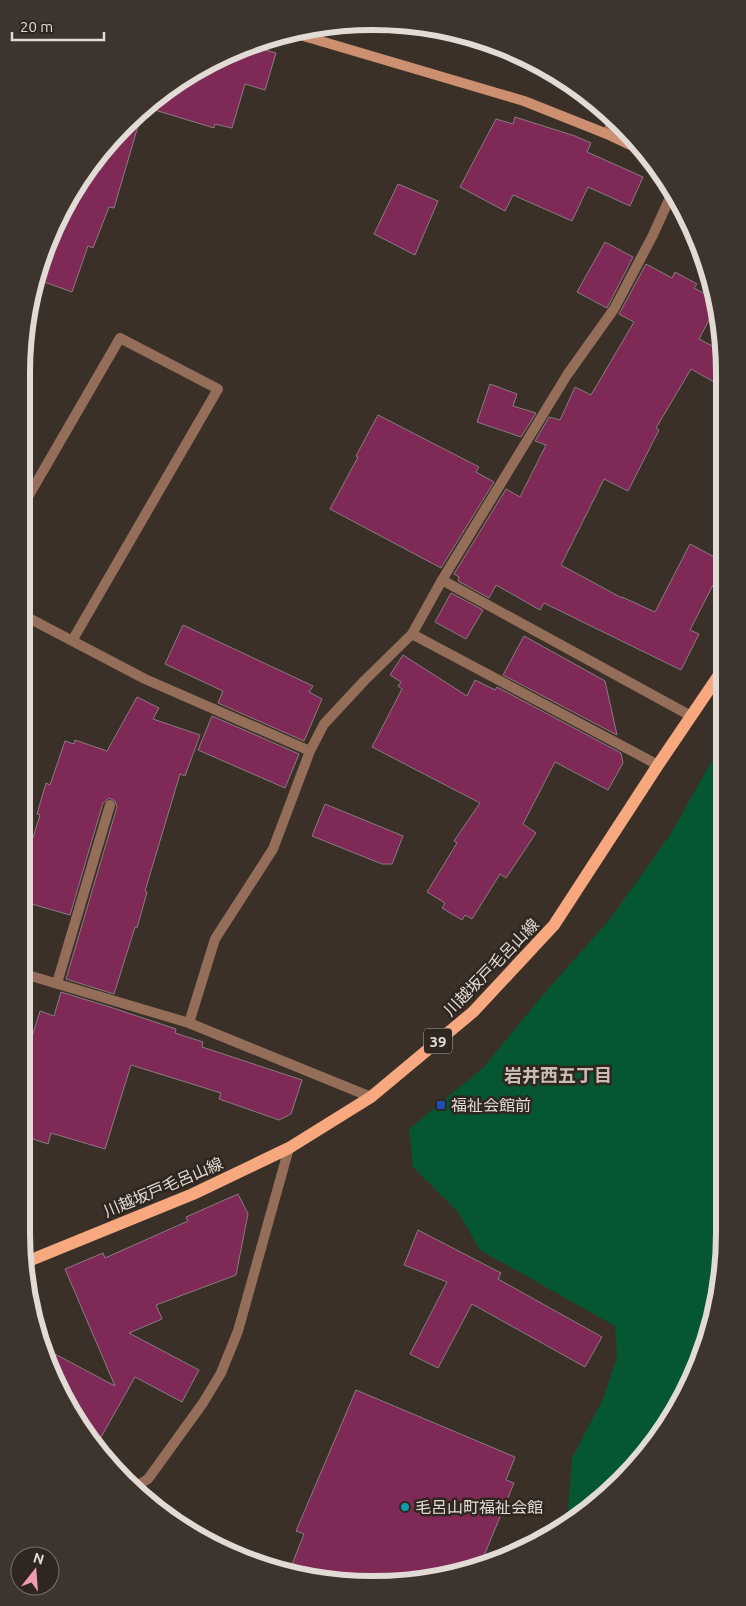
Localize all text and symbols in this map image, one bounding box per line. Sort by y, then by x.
scale bar [12,10,105,42]
text: 20 m [20,18,53,35]
street label: 川越坂戸毛呂山線 [440,915,542,1019]
road number: 39 [424,1028,452,1054]
district label: 岩井西五丁目 [504,1065,612,1085]
place label: 福祉会館前 [451,1096,531,1114]
marker: 福祉会館前 [435,1099,447,1111]
street label: 川越坂戸毛呂山線 [101,1154,225,1220]
place label: 毛呂山町福祉会館 [415,1498,543,1516]
marker: 毛呂山町福祉会館 [399,1501,411,1513]
north arrow [10,1546,60,1596]
text: N [31,1549,46,1568]

